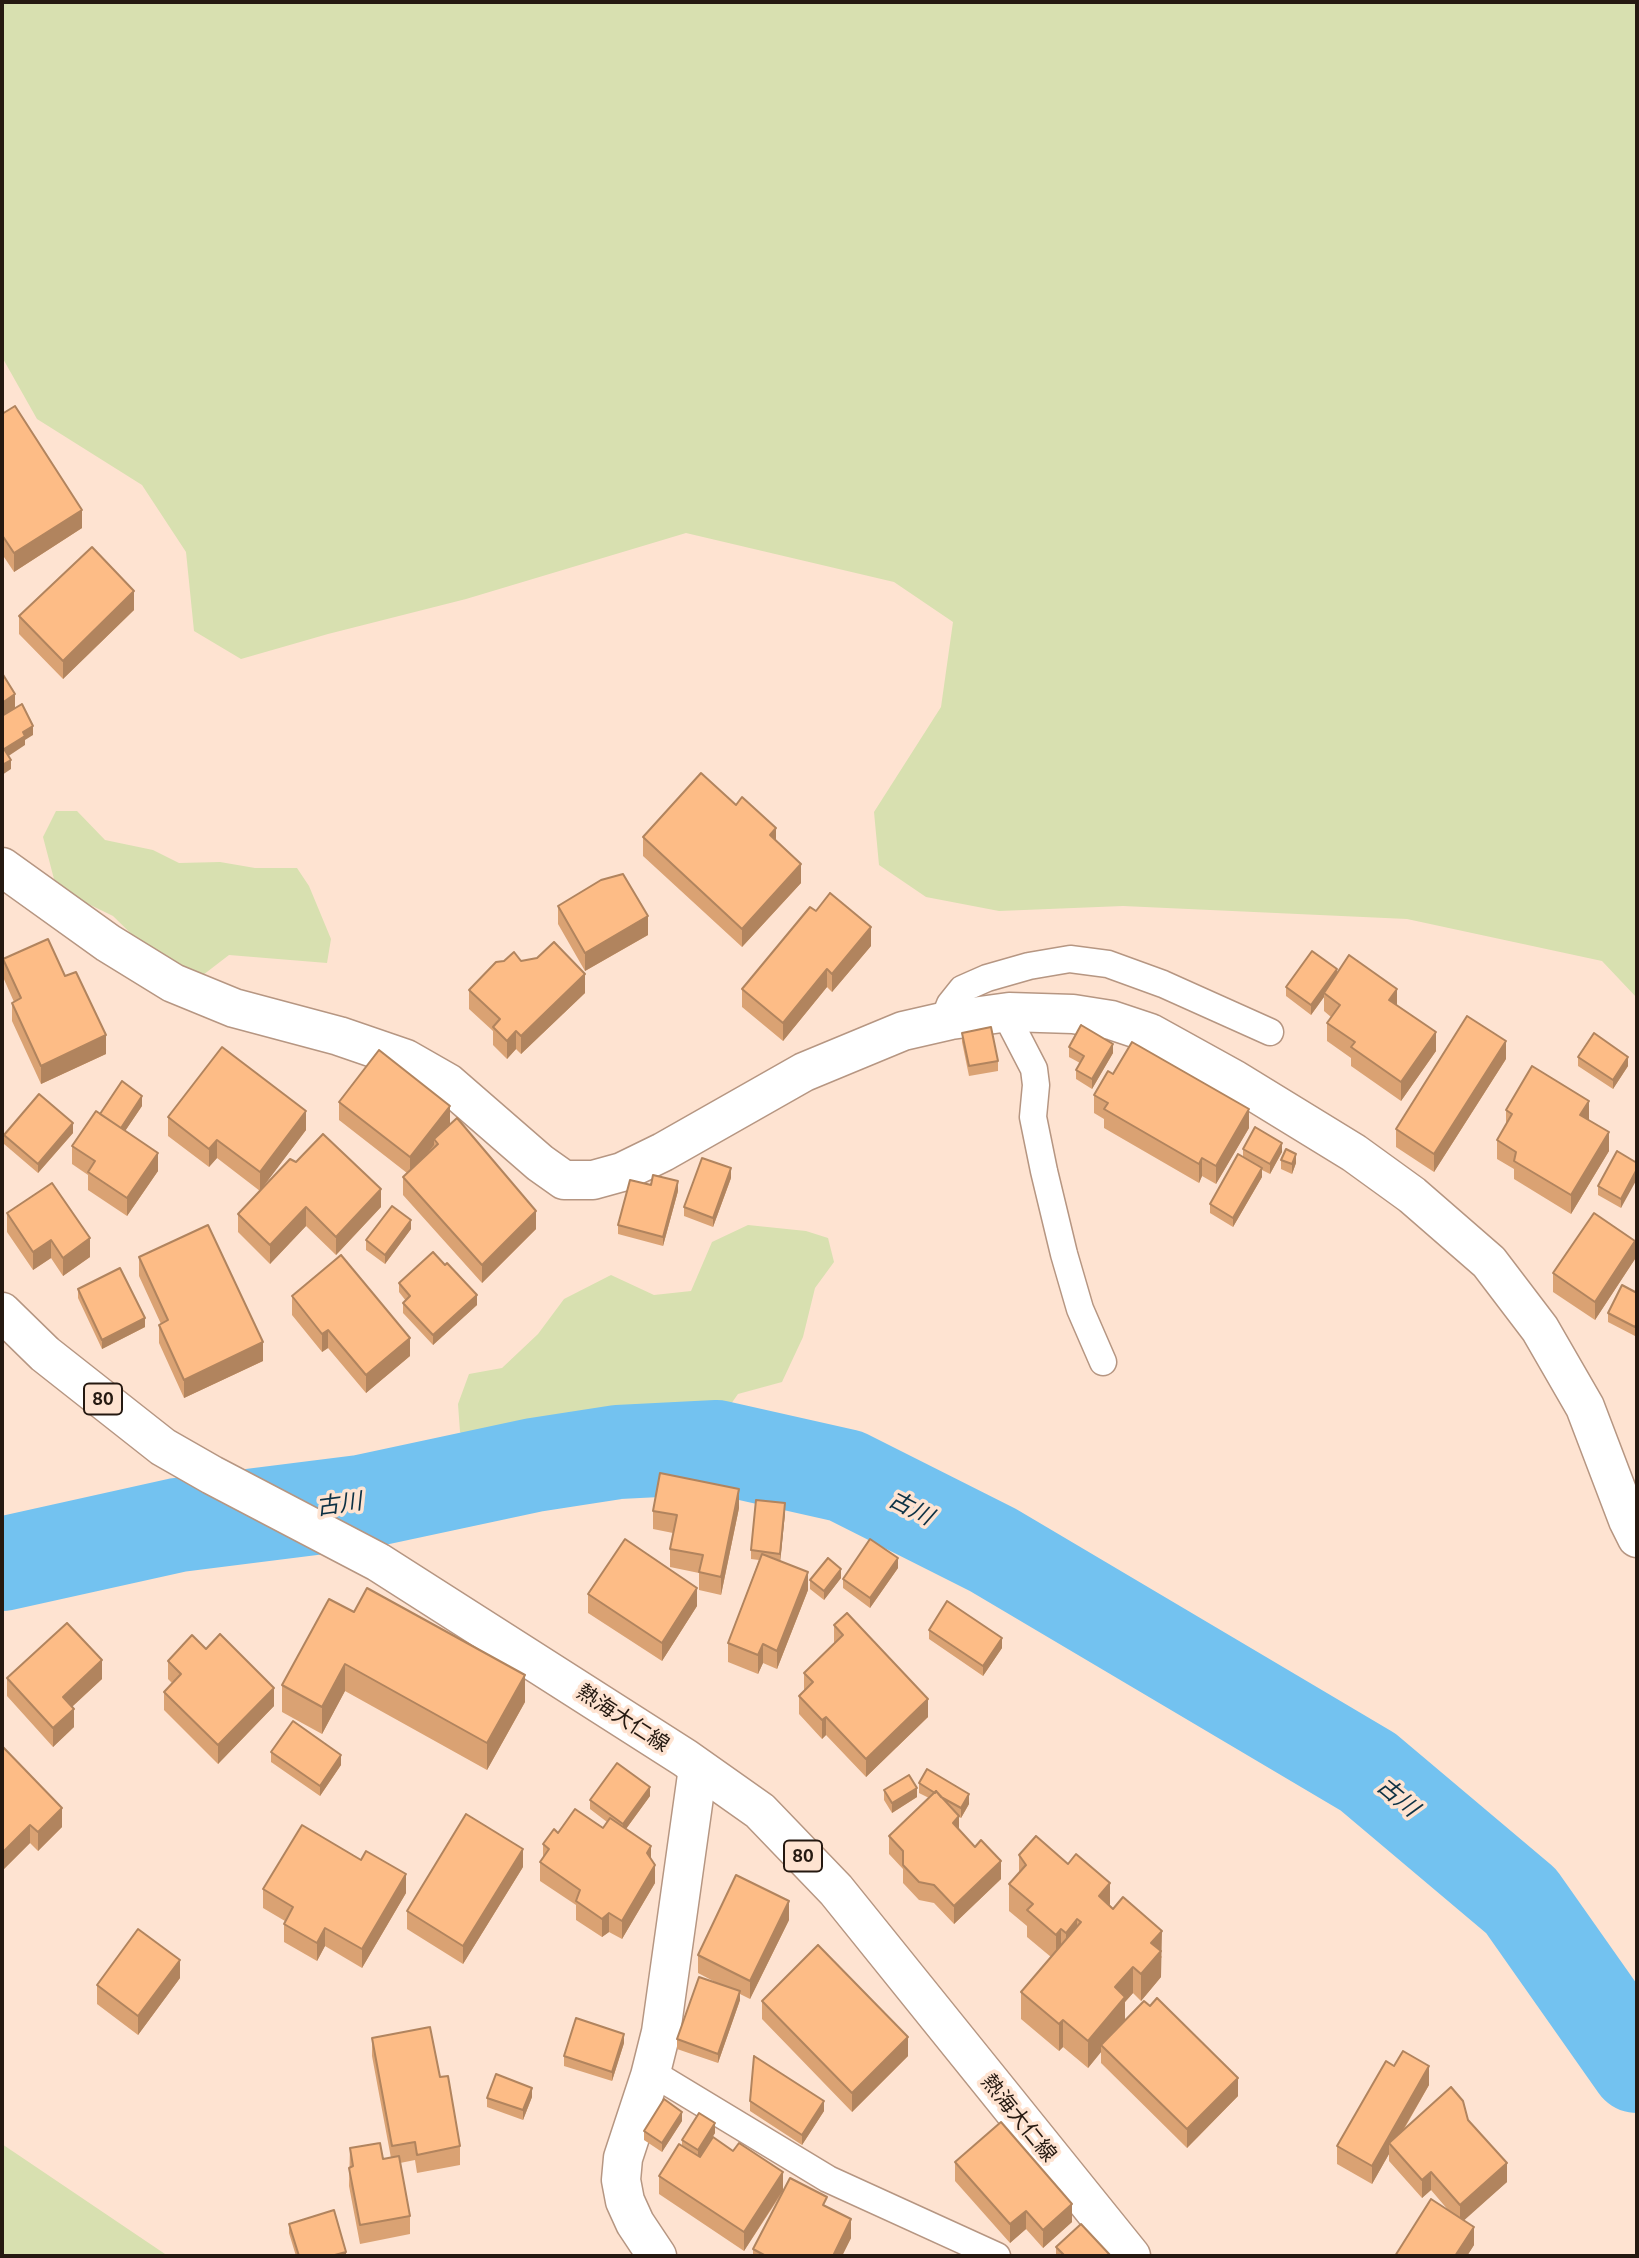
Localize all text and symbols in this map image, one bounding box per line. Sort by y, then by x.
road number: 80 [84,1384,122,1414]
water label: 古川 [884,1485,938,1531]
water label: 古川 [314,1487,364,1521]
street label: 熱海大仁線 [572,1679,674,1757]
water label: 古川 [1372,1772,1424,1822]
road number: 80 [784,1840,822,1872]
street label: 熱海大仁線 [976,2069,1062,2167]

